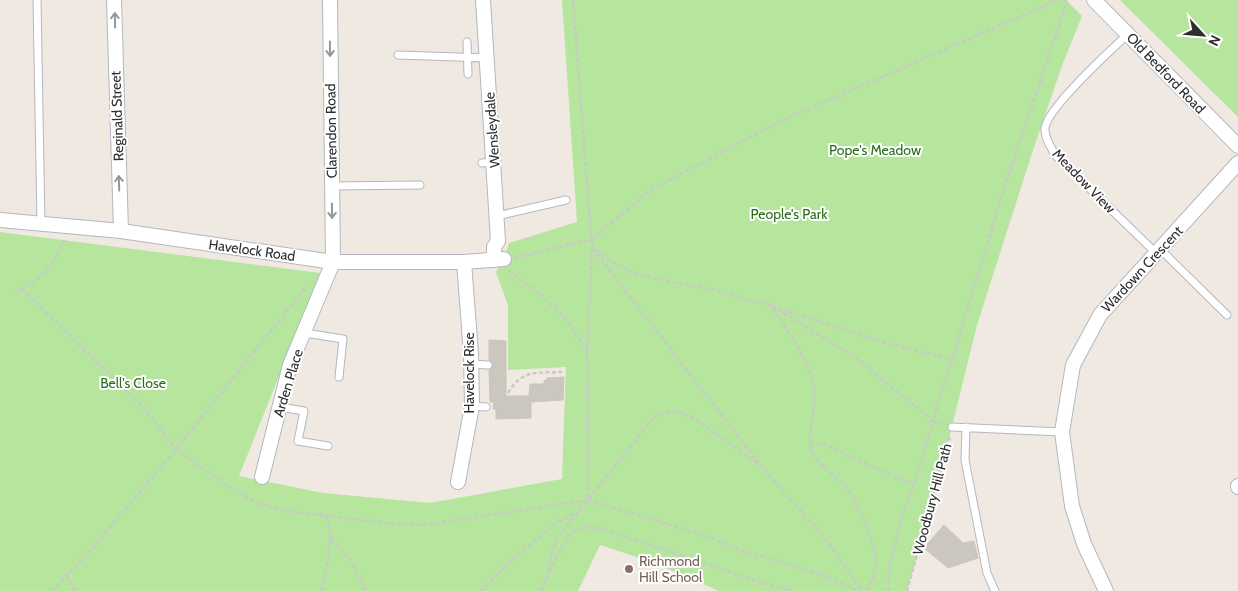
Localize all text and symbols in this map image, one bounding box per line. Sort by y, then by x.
north arrow [1178,10,1228,60]
one-way arrow [110,12,119,28]
street label: Old Bedford Road [1123,29,1209,117]
text: N [1204,32,1225,49]
one-way arrow [326,40,335,56]
street label: Reginald Street [106,70,128,161]
street label: Clarendon Road [321,83,341,179]
street label: Wensleydale [480,92,504,168]
park label: Pope's Meadow [829,141,921,159]
street label: Meadow View [1049,145,1119,217]
one-way arrow [114,175,124,191]
one-way arrow [327,202,337,219]
park label: People's Park [750,205,828,223]
street label: Wardown Crescent [1097,222,1187,316]
street label: Havelock Road [208,235,296,265]
street label: Havelock Rise [460,332,478,414]
street label: Arden Place [269,347,307,419]
park label: Bell's Close [100,374,166,392]
street label: Woodbury Hill Path [908,441,956,557]
place label: Richmond Hill School [639,552,703,586]
marker: Richmond Hill School [623,563,635,575]

